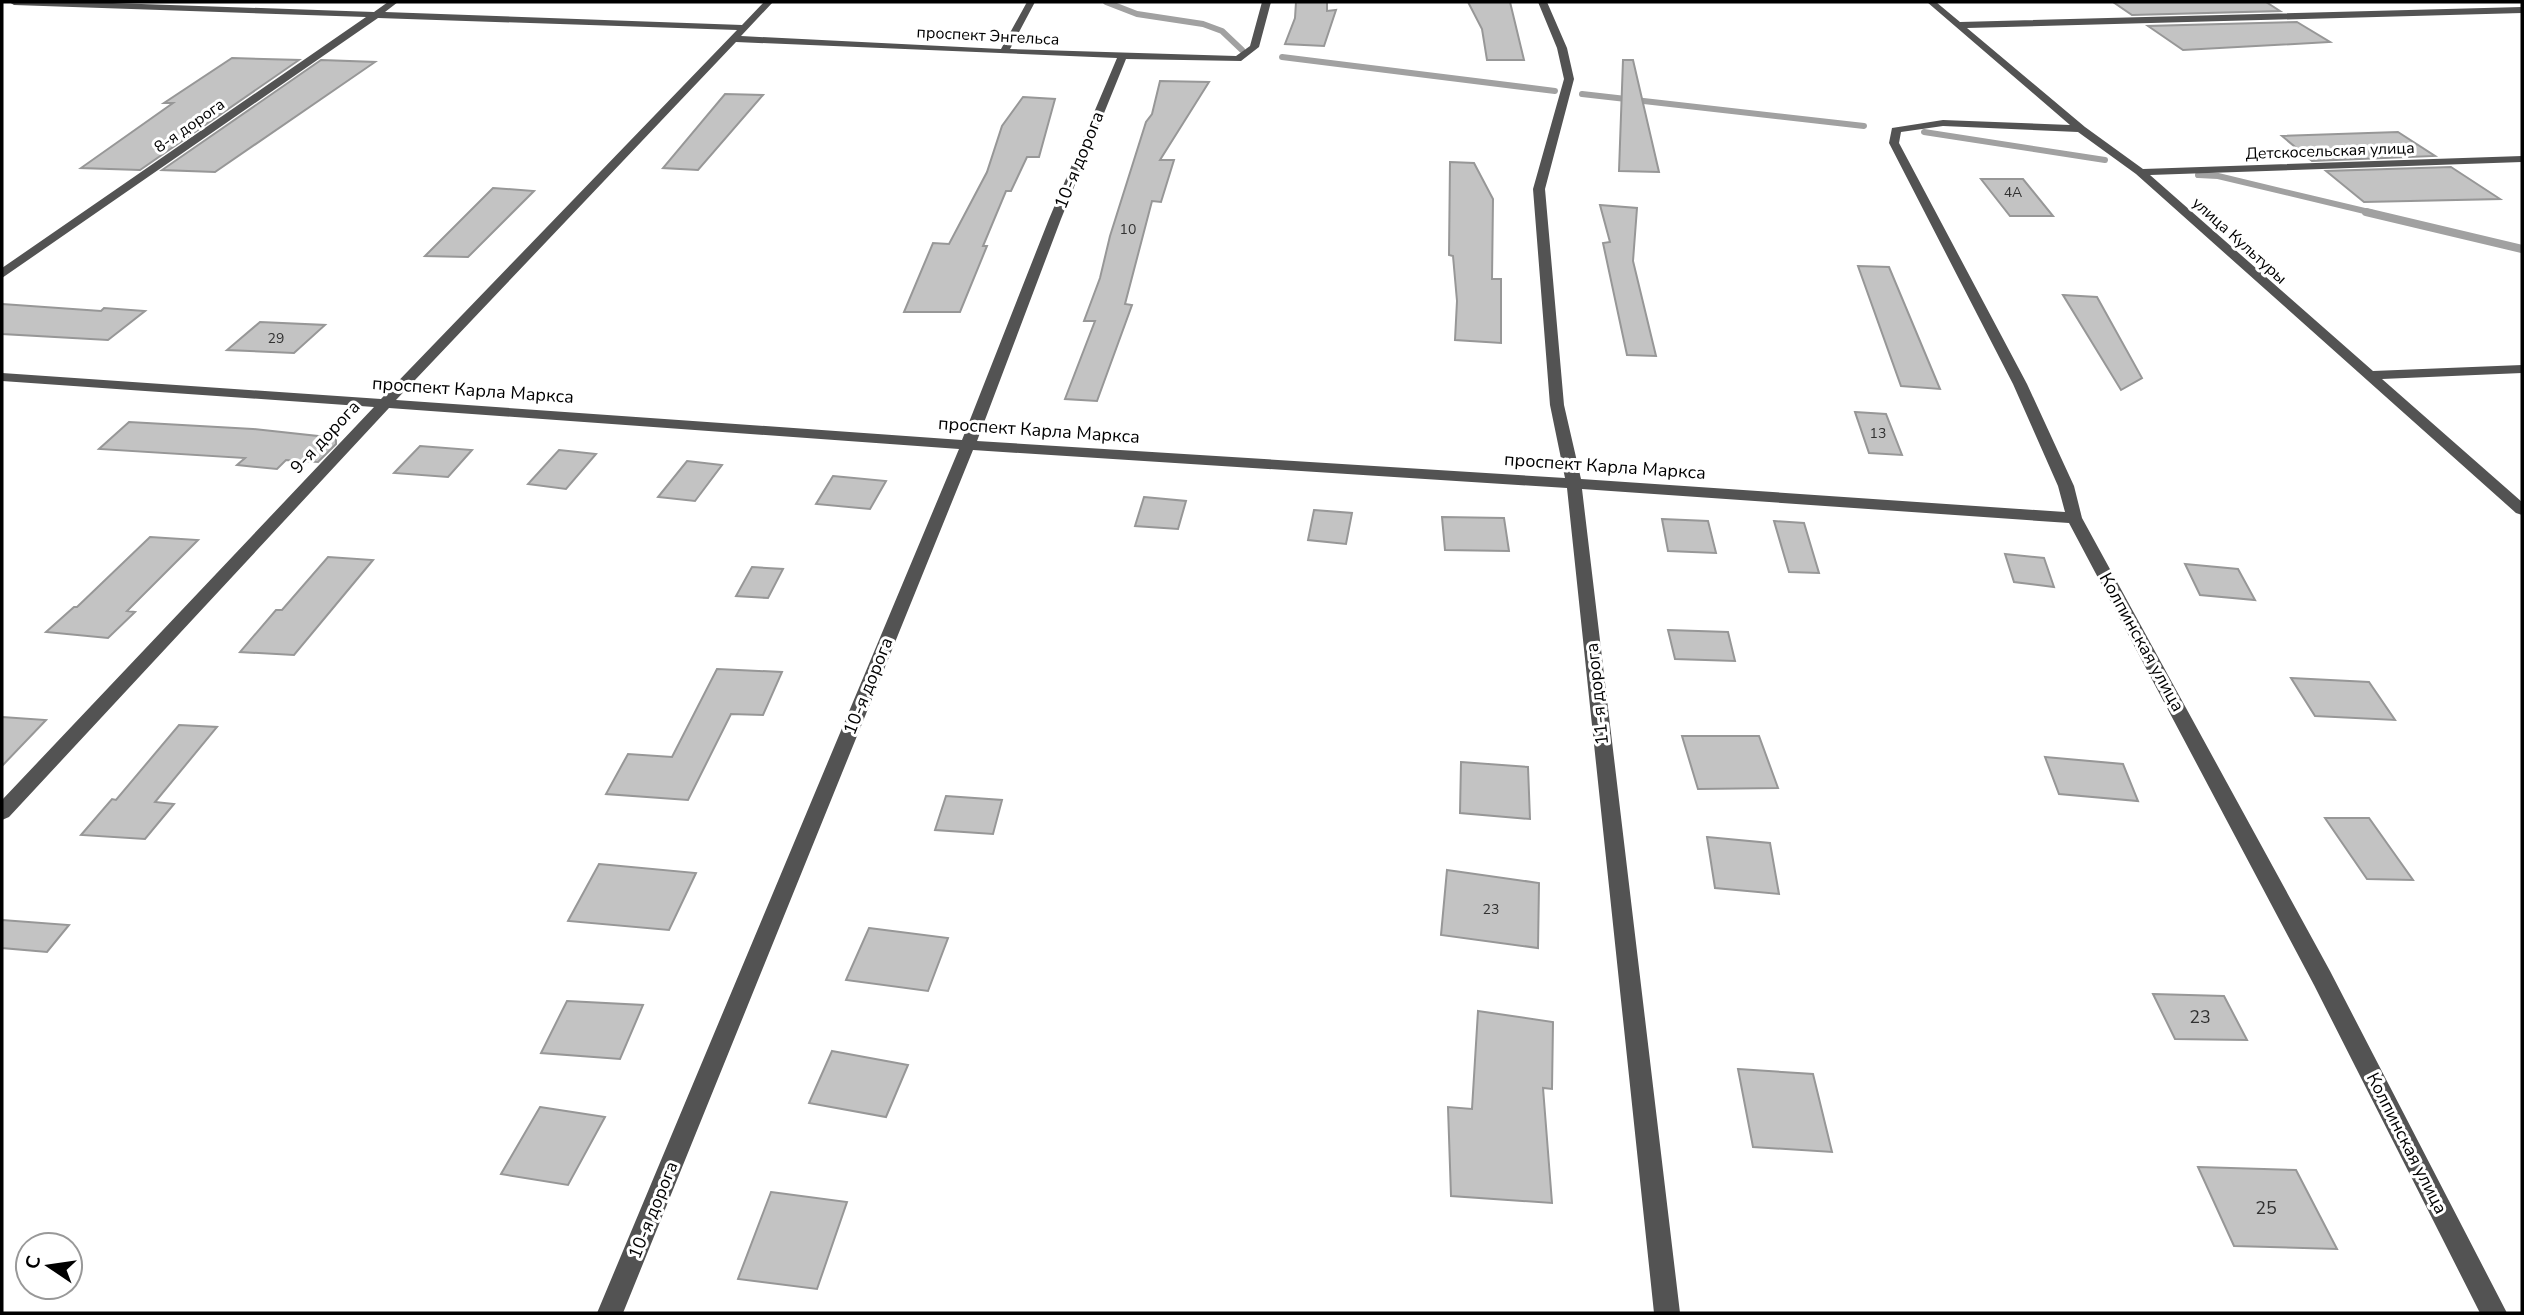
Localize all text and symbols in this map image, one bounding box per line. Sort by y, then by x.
street label: проспект Энгельса [916,21,1060,51]
street label: 8-я дорога [150,93,229,158]
street label: 10-я дорога [1049,108,1109,212]
street label: Детскосельская улица [2245,137,2415,165]
house number: 4А [2004,183,2022,202]
street label: улица Культуры [2187,192,2291,289]
house number: 10 [1120,220,1136,239]
house number: 29 [268,329,284,348]
street label: проспект Карла Маркса [371,371,575,409]
street label: 9-я дорога [285,395,365,479]
street label: проспект Карла Маркса [937,411,1141,449]
house number: 13 [1870,424,1886,443]
street label: проспект Карла Маркса [1503,447,1707,485]
street label: Колпинская улица [2094,568,2190,716]
street label: 10-я дорога [838,634,898,738]
street label: 11-я дорога [1580,642,1614,746]
house number: 23 [1483,900,1499,919]
house number: 23 [2189,1005,2211,1029]
street label: Колпинская улица [2361,1068,2453,1218]
street label: 10-я дорога [623,1158,683,1262]
house number: 25 [2255,1196,2277,1220]
north arrow [14,1231,84,1301]
text: С [19,1253,48,1272]

